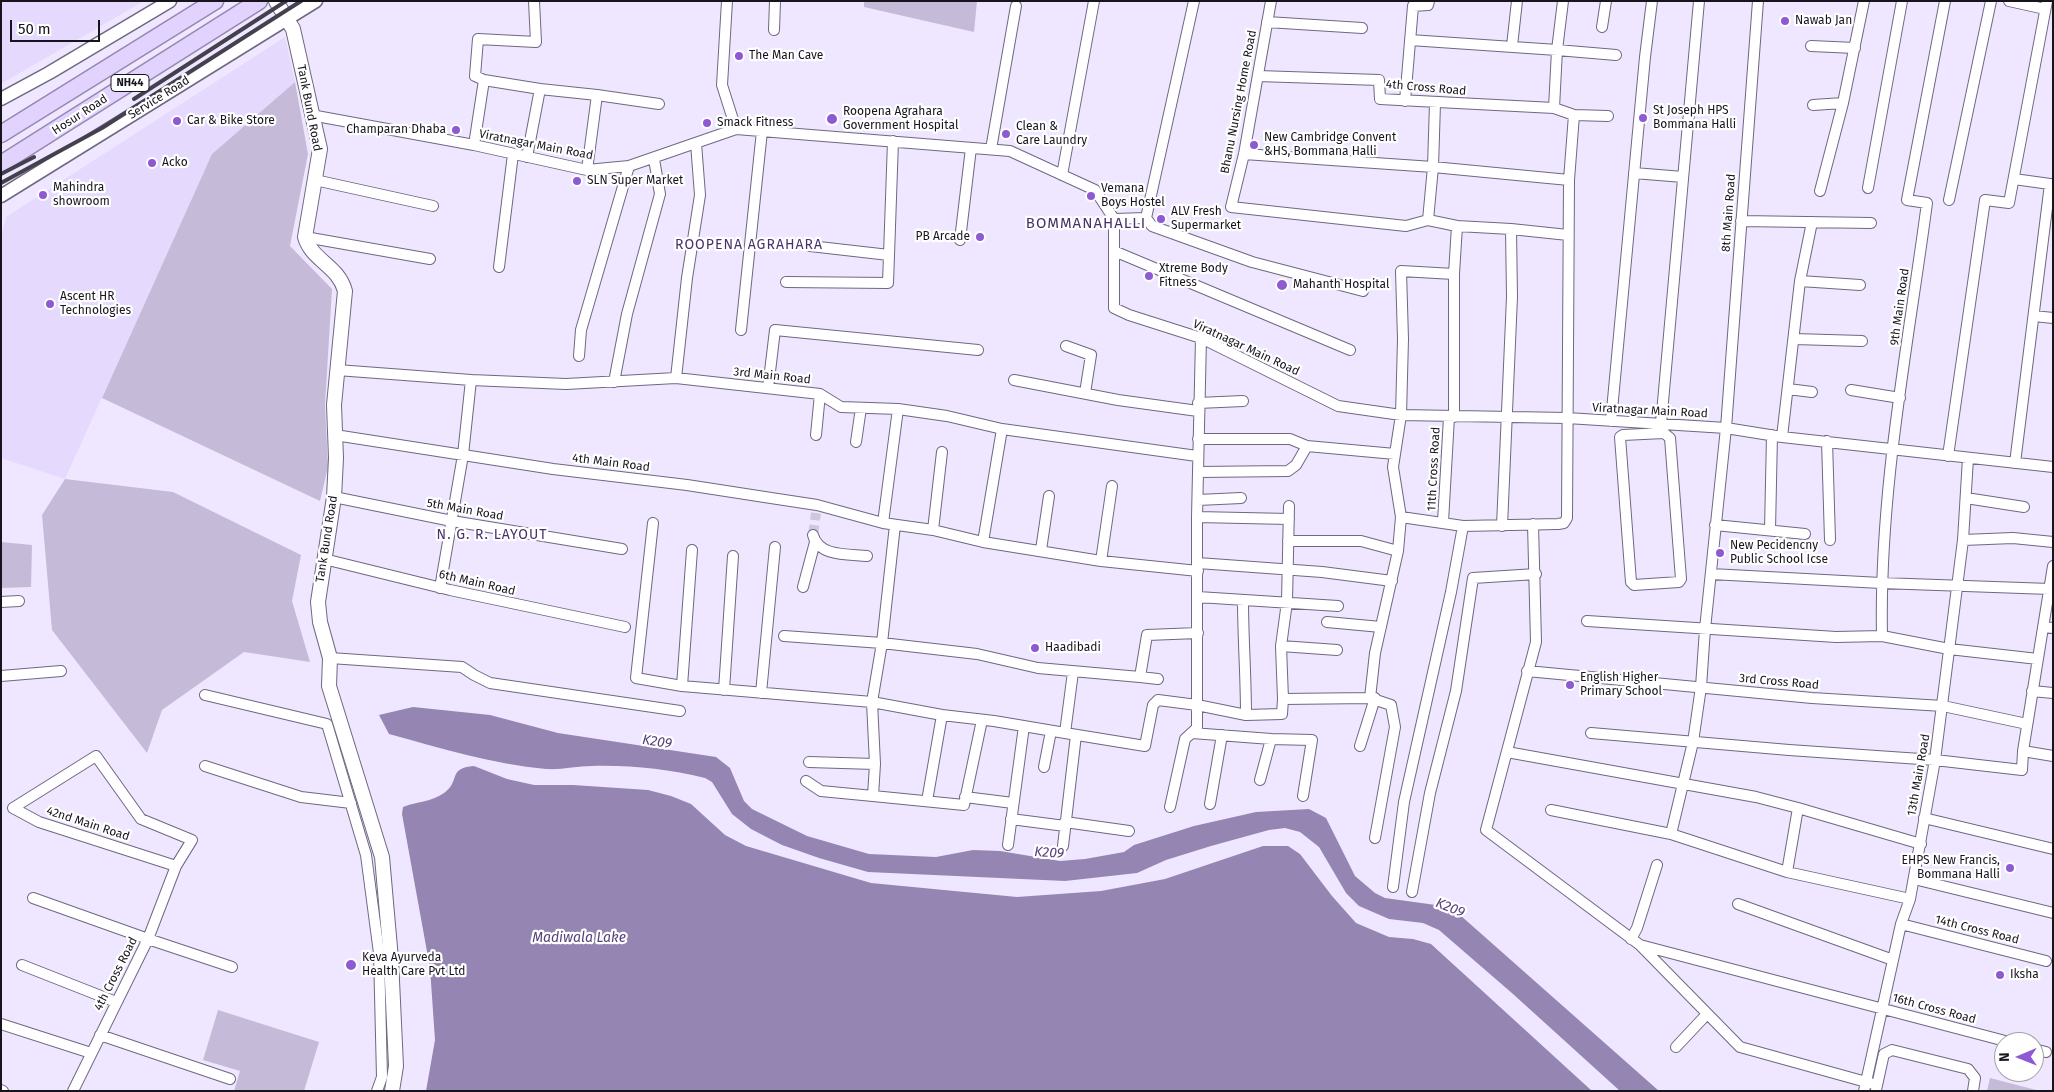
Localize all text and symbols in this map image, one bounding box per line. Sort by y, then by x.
scale bar [12,10,102,42]
place label: Nawab Jan [1795,14,1852,28]
marker: Nawab Jan [1779,15,1791,27]
text: 50 m [18,20,51,38]
street label: Bhanu Nursing Home Road [1218,29,1260,175]
place label: The Man Cave [749,49,823,63]
marker: The Man Cave [733,50,745,62]
street label: Tank Bund Road [294,64,324,152]
street label: Service Road [126,73,192,123]
road number: NH44 [111,75,149,92]
street label: 4th Cross Road [1385,77,1467,99]
street label: Hosur Road [50,92,110,138]
place label: St Joseph HPS Bommana Halli [1653,104,1736,132]
place label: Roopena Agrahara Government Hospital [843,105,958,133]
marker: Roopena Agrahara Government Hospital [825,112,839,126]
marker: St Joseph HPS Bommana Halli [1637,112,1649,124]
place label: Car & Bike Store [187,114,275,128]
marker: Car & Bike Store [171,115,183,127]
place label: Smack Fitness [717,116,793,130]
marker: Smack Fitness [701,117,713,129]
place label: Clean & Care Laundry [1016,120,1087,148]
place label: Champaran Dhaba [346,123,446,137]
marker: Champaran Dhaba [450,124,462,136]
street label: Viratnagar Main Road [478,127,594,163]
marker: Clean & Care Laundry [1000,128,1012,140]
place label: New Cambridge Convent &HS, Bommana Halli [1264,131,1396,159]
marker: New Cambridge Convent &HS, Bommana Halli [1248,139,1260,151]
place label: Acko [162,156,188,170]
marker: Acko [146,157,158,169]
street label: 8th Main Road [1719,173,1739,253]
place label: SLN Super Market [587,174,683,188]
marker: SLN Super Market [571,175,583,187]
place label: Mahindra showroom [53,181,110,209]
place label: Vemana Boys Hostel [1101,182,1165,210]
marker: Mahindra showroom [37,189,49,201]
marker: Vemana Boys Hostel [1085,190,1097,202]
place label: ALV Fresh Supermarket [1171,205,1241,233]
marker: ALV Fresh Supermarket [1155,213,1167,225]
district label: BOMMANAHALLI [1024,215,1148,233]
place label: PB Arcade [916,230,970,244]
marker: PB Arcade [974,231,986,243]
district label: ROOPENA AGRAHARA [673,237,825,253]
place label: Xtreme Body Fitness [1159,262,1228,290]
street label: 9th Main Road [1887,267,1913,347]
marker: Xtreme Body Fitness [1143,270,1155,282]
marker: Mahanth Hospital [1275,278,1289,292]
place label: Mahanth Hospital [1293,278,1389,292]
place label: Ascent HR Technologies [60,290,131,318]
marker: Ascent HR Technologies [44,298,56,310]
street label: Viratnagar Main Road [1190,317,1302,379]
street label: 3rd Main Road [733,365,811,387]
street label: Viratnagar Main Road [1592,401,1708,421]
street label: 11th Cross Road [1425,426,1443,512]
street label: 4th Main Road [571,451,651,475]
street label: Tank Bund Road [313,495,341,583]
street label: 5th Main Road [426,496,504,524]
district label: N. G. R. LAYOUT [435,527,549,543]
place label: New Pecidencny Public School Icse [1730,539,1828,567]
marker: New Pecidencny Public School Icse [1714,547,1726,559]
street label: 6th Main Road [437,567,517,599]
place label: Haadibadi [1045,641,1101,655]
marker: Haadibadi [1029,642,1041,654]
place label: English Higher Primary School [1580,671,1662,699]
street label: 3rd Cross Road [1738,671,1820,693]
marker: English Higher Primary School [1564,679,1576,691]
water label: K209 [641,732,673,752]
street label: 13th Main Road [1905,733,1933,817]
street label: 42nd Main Road [45,804,131,844]
water label: K209 [1034,844,1064,862]
place label: EHPS New Francis, Bommana Halli [1902,854,2000,882]
marker: EHPS New Francis, Bommana Halli [2004,862,2016,874]
water label: K209 [1433,895,1467,921]
street label: 14th Cross Road [1934,913,2020,947]
water label: Madiwala Lake [532,930,626,946]
street label: 4th Cross Road [91,935,141,1013]
place label: Keva Ayurveda Health Care Pvt Ltd [362,951,466,979]
marker: Keva Ayurveda Health Care Pvt Ltd [344,958,358,972]
place label: Iksha [2010,968,2039,982]
marker: Iksha [1994,969,2006,981]
street label: 16th Cross Road [1891,991,1977,1027]
north arrow [1994,1032,2044,1082]
text: N [1996,1052,2013,1062]

